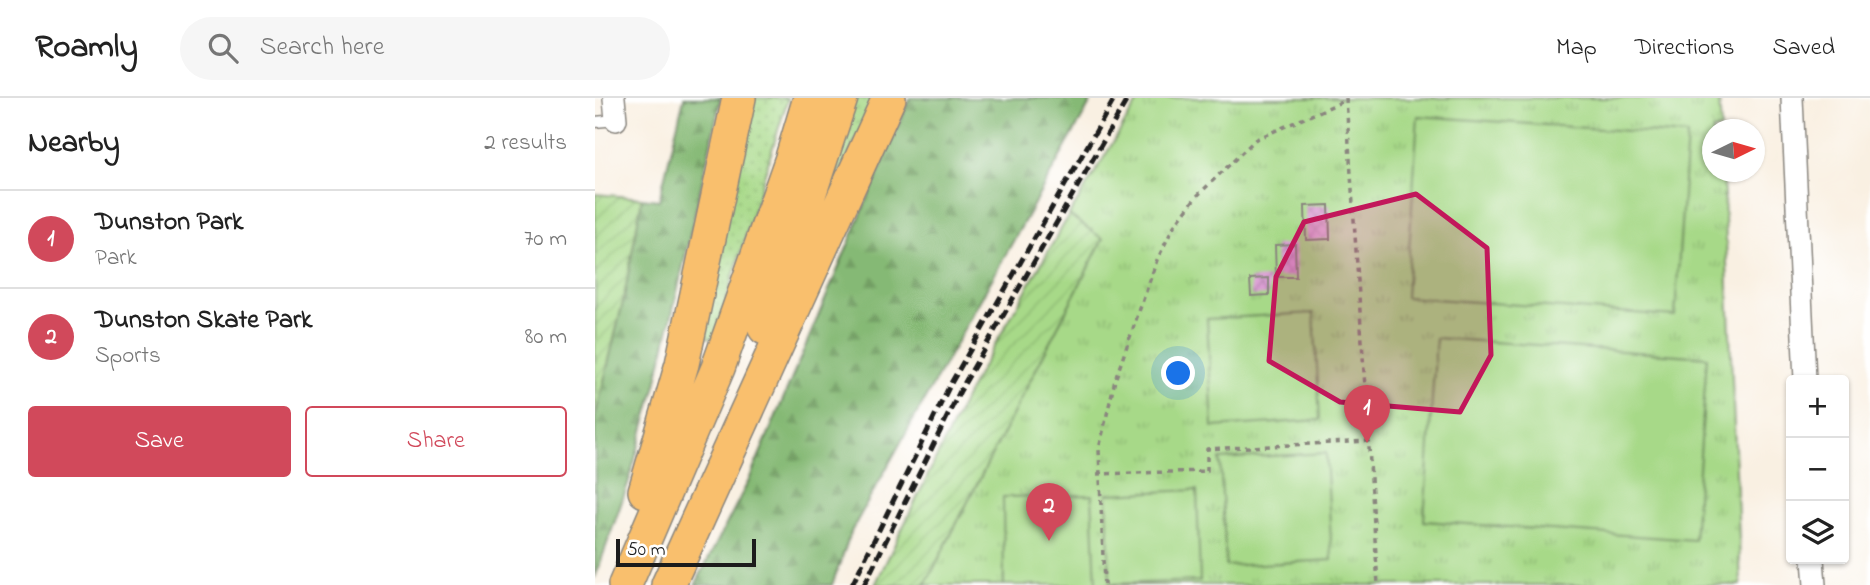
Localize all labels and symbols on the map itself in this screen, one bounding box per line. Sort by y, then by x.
north arrow [1702,119,1765,182]
your location [1161,356,1195,390]
pin: 1 [1344,385,1390,443]
pin: 2 [1026,483,1072,541]
scale bar [616,536,756,568]

